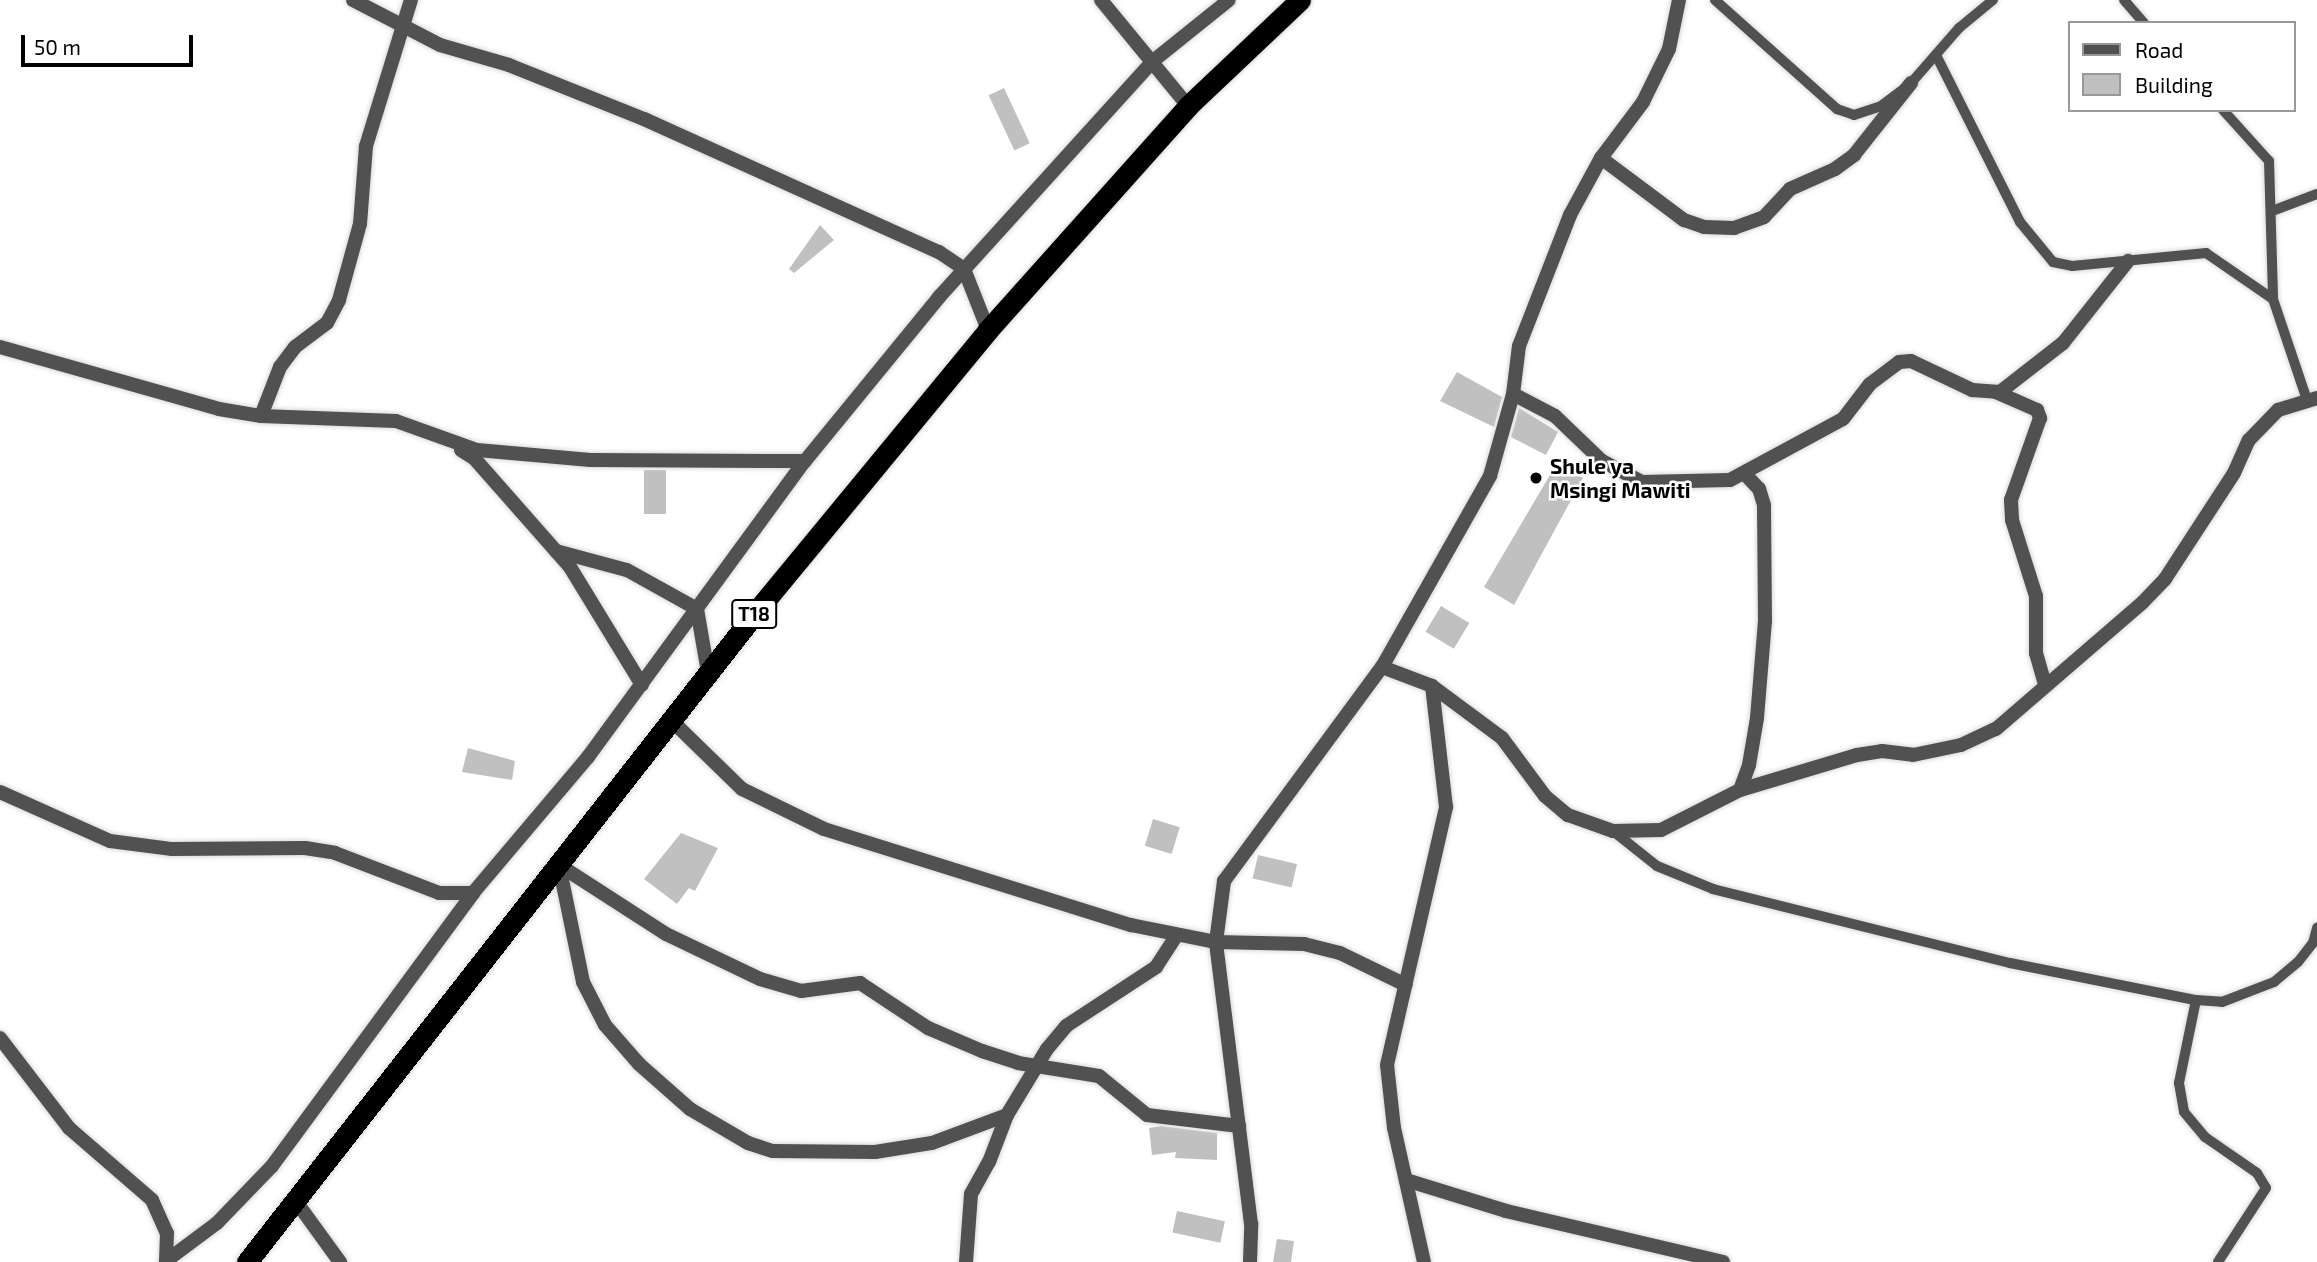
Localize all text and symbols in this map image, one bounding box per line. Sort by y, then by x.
scale bar [24,21,196,65]
legend [2068,21,2296,112]
text: 50 m [34,34,81,59]
text: Road [2135,37,2183,62]
text: Building [2135,72,2213,97]
place label: Shule ya Msingi Mawiti [1550,453,1691,503]
marker: Shule ya Msingi Mawiti [1528,470,1544,486]
road number: T18 [730,598,778,629]

